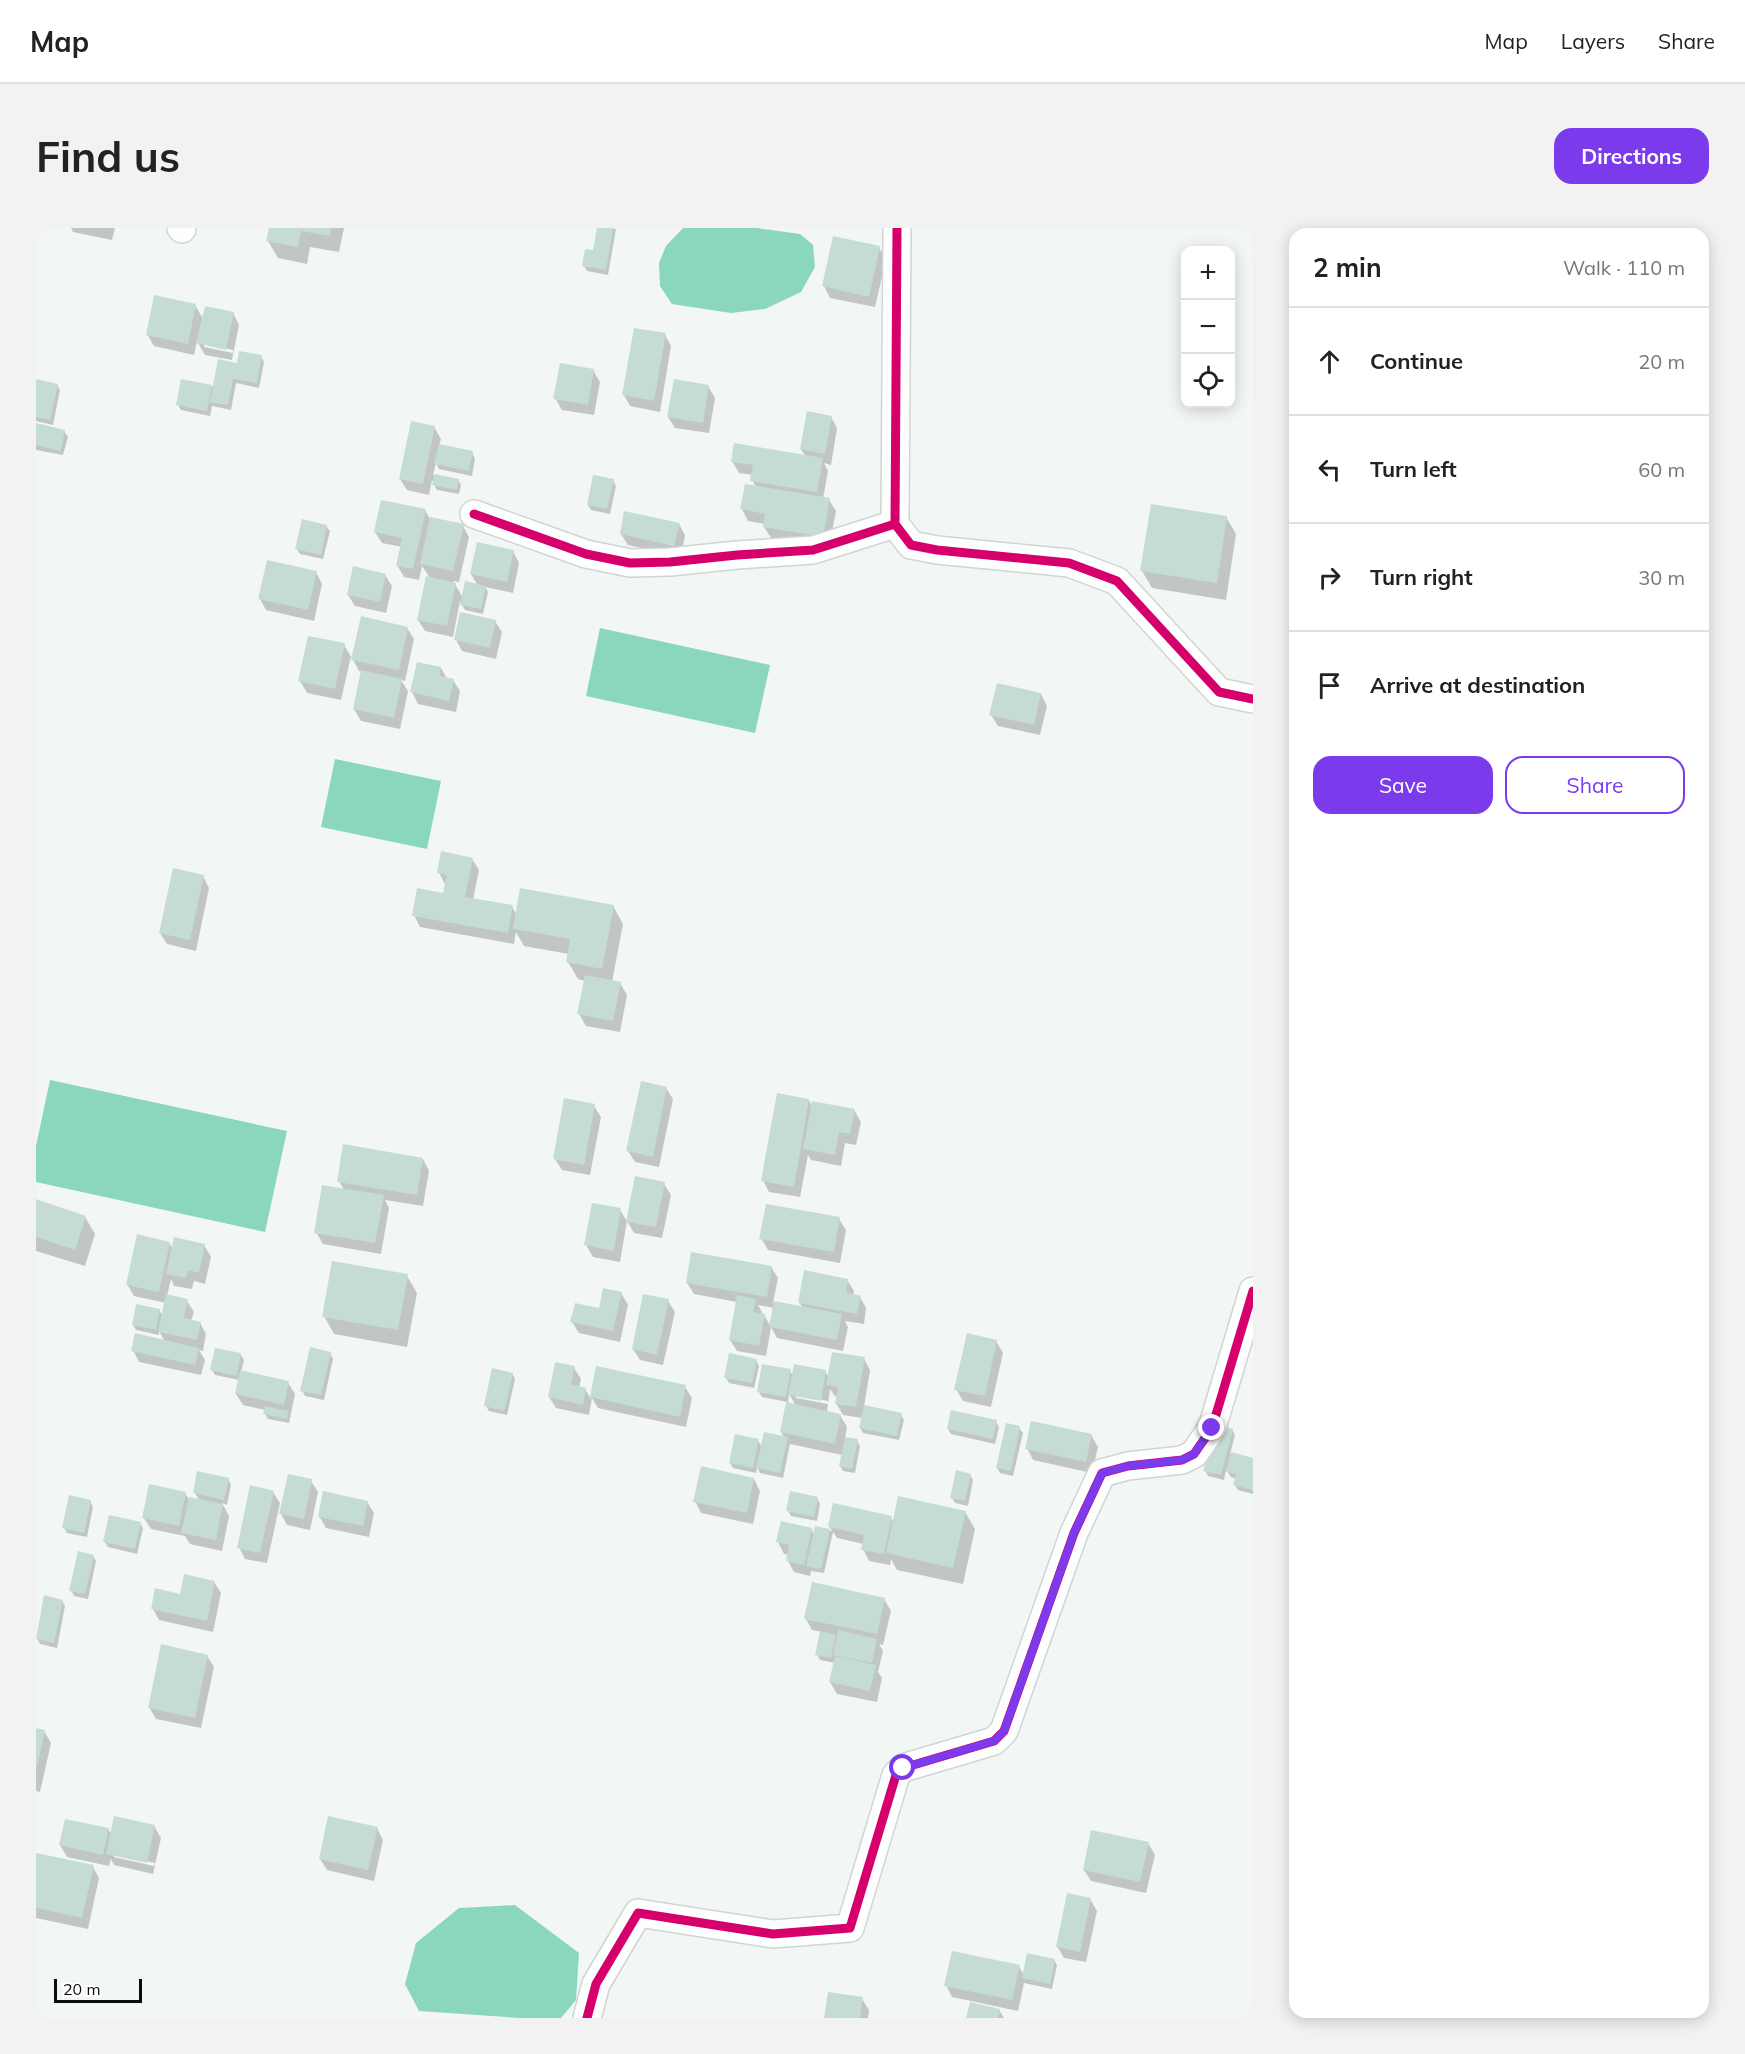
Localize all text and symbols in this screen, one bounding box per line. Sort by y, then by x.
text: Map [30,24,89,59]
text: Map [1485,28,1528,54]
text: Layers [1561,28,1625,54]
text: Share [1658,28,1715,54]
button: Directions [1554,128,1709,184]
text: Find us [36,130,180,183]
map controls [1181,246,1235,408]
button: + [1181,246,1235,300]
text: 2 min [1313,251,1382,284]
text: Walk · 110 m [1563,255,1685,280]
button: − [1181,300,1235,354]
icon: ahead [1313,345,1346,378]
text: Continue [1370,347,1463,375]
text: 20 m [1638,349,1685,374]
button: locate [1181,354,1235,408]
icon: left [1313,453,1346,486]
text: Turn left [1370,455,1457,483]
text: 60 m [1638,457,1685,482]
icon: right [1313,561,1346,594]
text: Turn right [1370,563,1473,591]
text: 30 m [1638,565,1685,590]
icon: arrive [1313,669,1346,702]
text: Arrive at destination [1370,671,1585,699]
button: Save [1313,756,1493,814]
button: Share [1505,756,1685,814]
route end [1198,1414,1224,1440]
route start [889,1754,915,1780]
scale bar [54,1976,142,2004]
text: 20 m [63,1979,100,1999]

